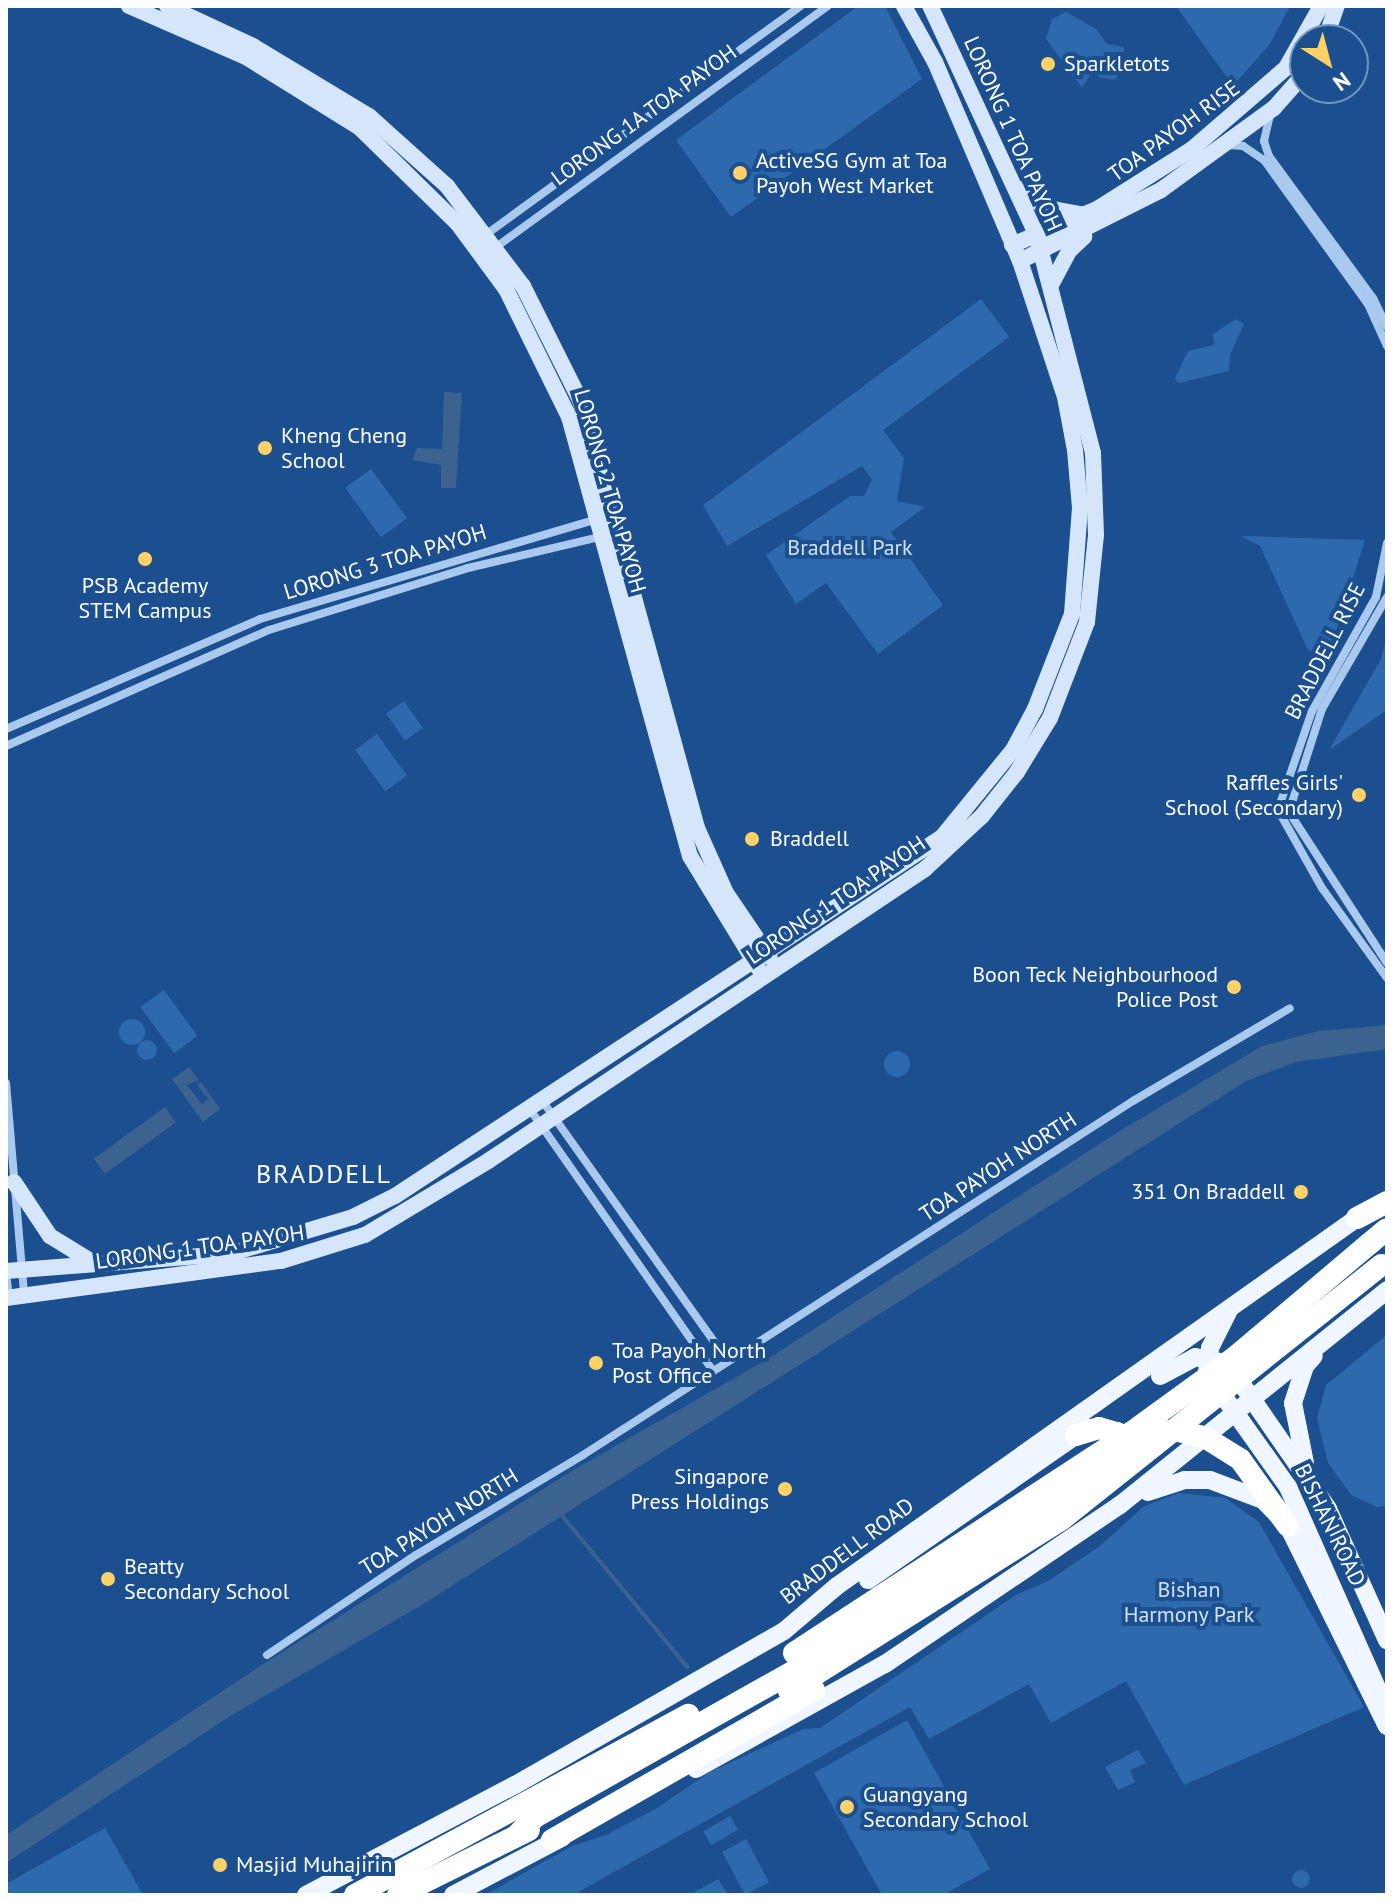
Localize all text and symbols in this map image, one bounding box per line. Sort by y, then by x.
north arrow [1289,24,1369,104]
street label: LORONG 1 TOA PAYOH [958,32,1068,236]
street label: LORONG 1A TOA PAYOH [545,38,743,192]
place label: Sparkletots [1064,51,1170,77]
marker: Sparkletots [1039,55,1057,73]
text: N [1328,66,1356,97]
street label: TOA PAYOH RISE [1103,74,1245,188]
place label: ActiveSG Gym at Toa Payoh West Market [756,147,948,198]
marker: ActiveSG Gym at Toa Payoh West Market [731,164,749,182]
street label: LORONG 2 TOA PAYOH [568,385,652,597]
place label: Kheng Cheng School [281,422,407,474]
marker: Kheng Cheng School [256,439,274,457]
street label: LORONG 3 TOA PAYOH [280,518,490,606]
park label: Braddell Park [787,535,913,561]
marker: PSB Academy STEM Campus [136,550,154,568]
place label: PSB Academy STEM Campus [79,572,211,624]
street label: BRADDELL RISE [1279,578,1371,724]
place label: Raffles Girls' School (Secondary) [1165,769,1343,820]
marker: Raffles Girls' School (Secondary) [1350,786,1368,804]
place label: Braddell [770,826,849,852]
marker: Braddell [741,828,763,850]
street label: LORONG 1 TOA PAYOH [741,830,931,970]
place label: Boon Teck Neighbourhood Police Post [971,961,1218,1012]
marker: Boon Teck Neighbourhood Police Post [1225,978,1243,996]
street label: TOA PAYOH NORTH [914,1106,1082,1228]
district label: BRADDELL [256,1158,392,1190]
place label: 351 On Braddell [1131,1179,1285,1205]
marker: 351 On Braddell [1292,1183,1310,1201]
street label: LORONG 1 TOA PAYOH [93,1219,307,1275]
place label: Toa Payoh North Post Office [612,1337,766,1388]
marker: Toa Payoh North Post Office [587,1354,605,1372]
street label: BISHAN ROAD [1289,1459,1371,1591]
street label: TOA PAYOH NORTH [355,1462,523,1582]
place label: Singapore Press Holdings [631,1463,769,1514]
marker: Singapore Press Holdings [776,1480,794,1498]
street label: BRADDELL ROAD [775,1492,919,1610]
place label: Beatty Secondary School [124,1553,290,1604]
marker: Beatty Secondary School [99,1570,117,1588]
park label: Bishan Harmony Park [1123,1576,1255,1628]
place label: Guangyang Secondary School [863,1781,1029,1832]
marker: Guangyang Secondary School [838,1798,856,1816]
place label: Masjid Muhajirin [236,1852,392,1878]
marker: Masjid Muhajirin [211,1856,229,1874]

